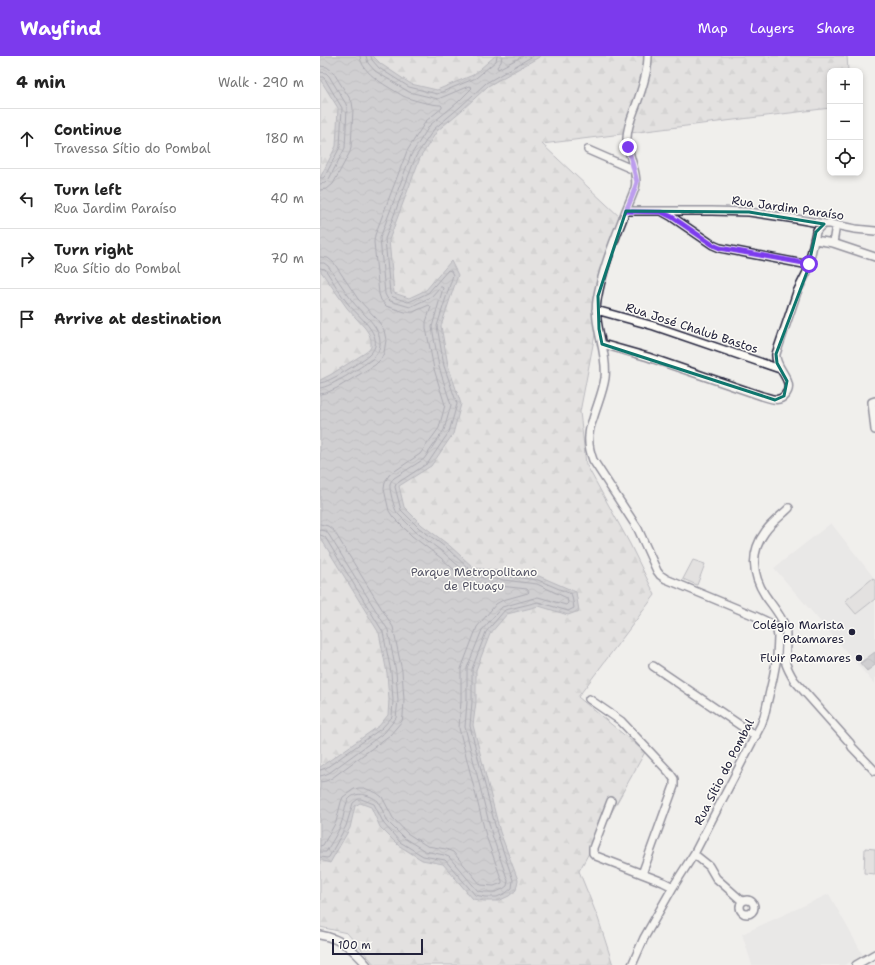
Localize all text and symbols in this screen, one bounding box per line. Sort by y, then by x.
text: Wayfind [20,16,101,41]
text: Map [698,19,728,37]
text: Layers [750,19,794,37]
text: Share [816,19,855,37]
map controls [827,68,863,176]
button: + [827,68,863,104]
text: 4 min [16,71,66,93]
text: Walk · 290 m [218,74,304,91]
button: − [827,104,863,140]
text: Continue [54,120,122,140]
icon: ahead [16,128,38,150]
text: 180 m [265,130,304,147]
route end [619,138,637,156]
text: Travessa Sítio do Pombal [54,140,211,157]
button: locate [827,140,863,176]
text: Turn left [54,180,122,200]
icon: left [16,188,38,210]
text: 40 m [270,190,304,207]
street label: Rua Jardim Paraíso [731,192,845,224]
text: Rua Jardim Paraíso [54,200,177,217]
text: Turn right [54,240,134,260]
icon: right [16,248,38,270]
text: 70 m [270,250,304,267]
route start [800,255,818,273]
text: Rua Sítio do Pombal [54,260,181,277]
street label: Rua José Chalub Bastos [624,299,760,357]
icon: arrive [16,308,38,330]
text: Arrive at destination [54,309,222,329]
park label: Parque Metropolitano de Pituaçu [411,564,537,594]
place label: Colégio Marista Patamares [752,617,845,647]
marker: Colégio Marista Patamares [847,627,857,637]
place label: Fluir Patamares [760,650,851,666]
marker: Fluir Patamares [854,653,864,663]
street label: Rua Sítio do Pombal [690,716,758,828]
scale bar [332,937,423,956]
text: 100 m [338,938,371,953]

